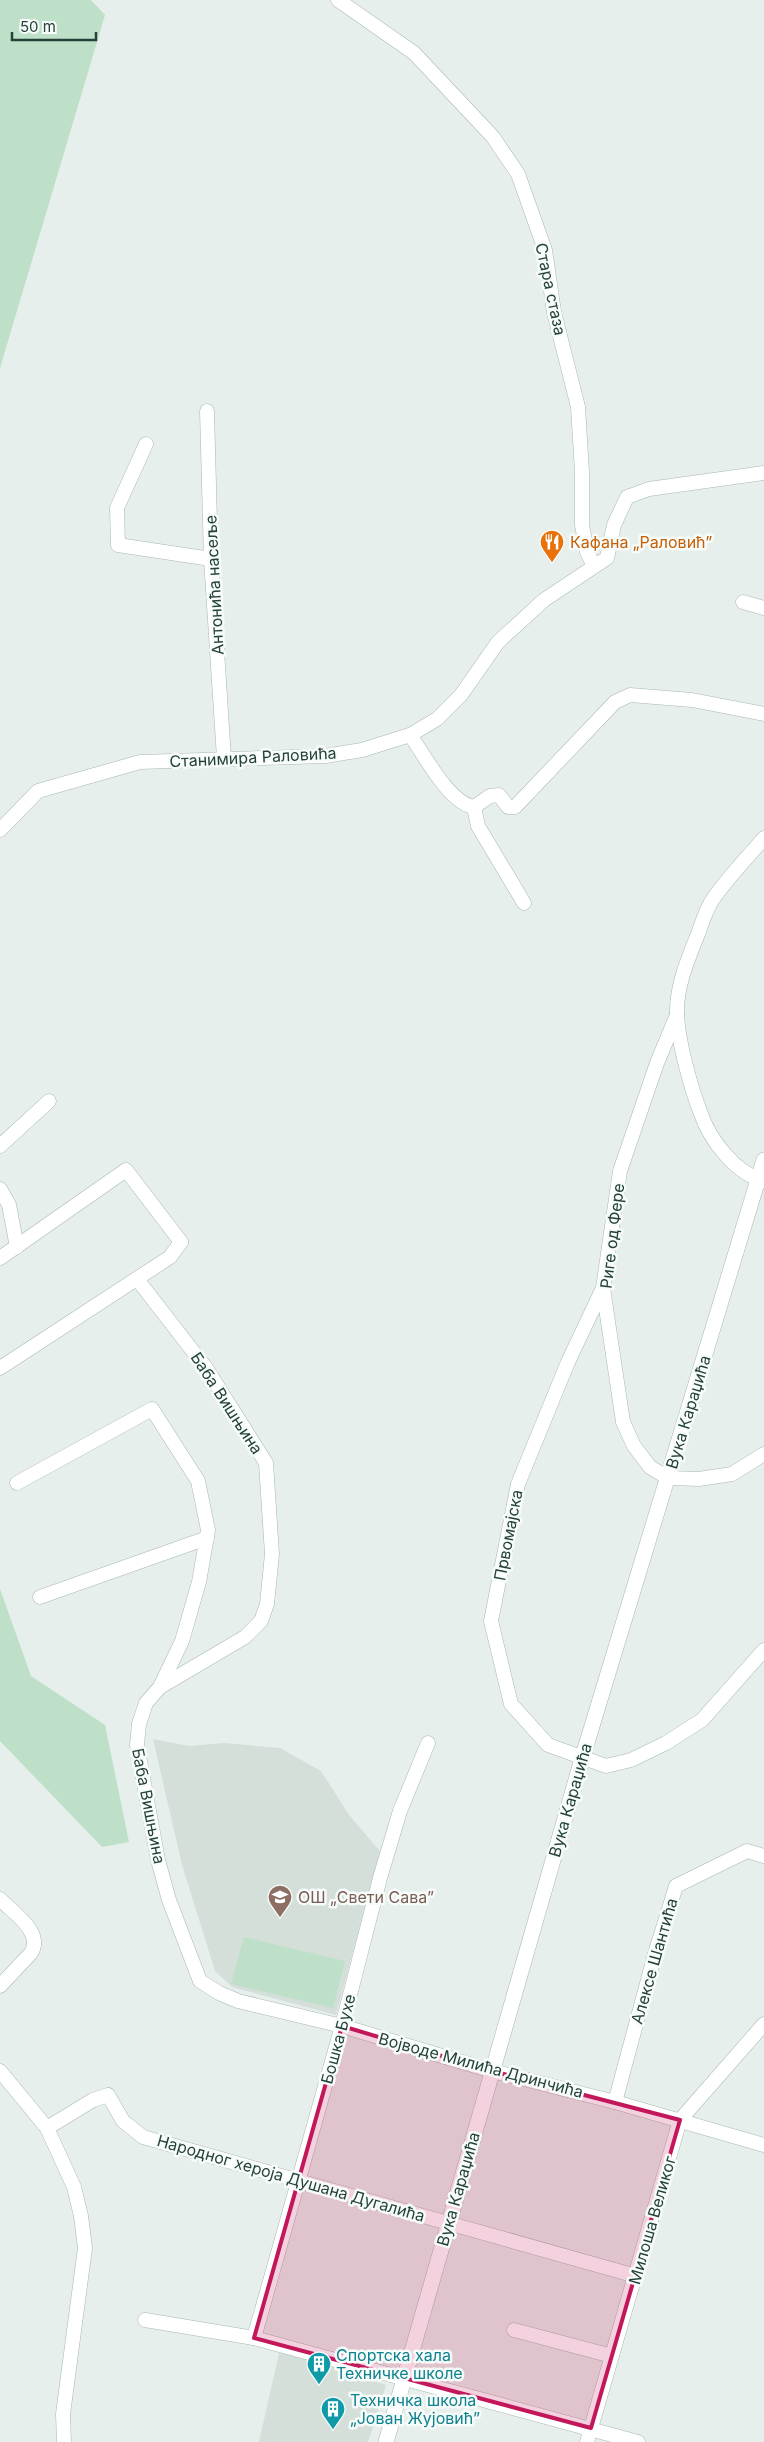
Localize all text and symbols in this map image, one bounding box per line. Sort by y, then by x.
scale bar [12,10,96,42]
text: 50 m [20,17,56,36]
street label: Стара стаза [531,241,571,337]
street label: Антонића насеље [200,514,228,656]
restaurant icon: Кафана „Раловић” [539,529,565,563]
place label: Кафана „Раловић” [570,532,712,552]
street label: Станимира Раловића [169,743,337,771]
street label: Риге од Фере [596,1182,628,1290]
street label: Баба Вишњина [187,1348,267,1458]
street label: Вука Караџића [661,1353,715,1471]
street label: Првомајска [489,1488,527,1582]
street label: Вука Караџића [544,1741,596,1859]
street label: Баба Вишњина [128,1746,170,1866]
school or university icon: ОШ „Свети Сава” [267,1884,293,1918]
place label: ОШ „Свети Сава” [298,1887,434,1907]
street label: Алексе Шантића [626,1896,682,2026]
street label: Бошка Бухе [316,1992,360,2086]
street label: Војводе Милића Дринчића [377,2028,585,2102]
street label: Народног хероја Душана Дугалића [155,2130,427,2226]
street label: Вука Караџића [432,2130,484,2248]
street label: Милоша Великог [624,2153,680,2287]
place label: Спортска хала Техничке школе [336,2345,463,2383]
building icon: Спортска хала Техничке школе [306,2351,332,2385]
place label: Техничка школа „Јован Жујовић” [350,2390,480,2428]
building icon: Техничка школа „Јован Жујовић” [320,2396,346,2430]

